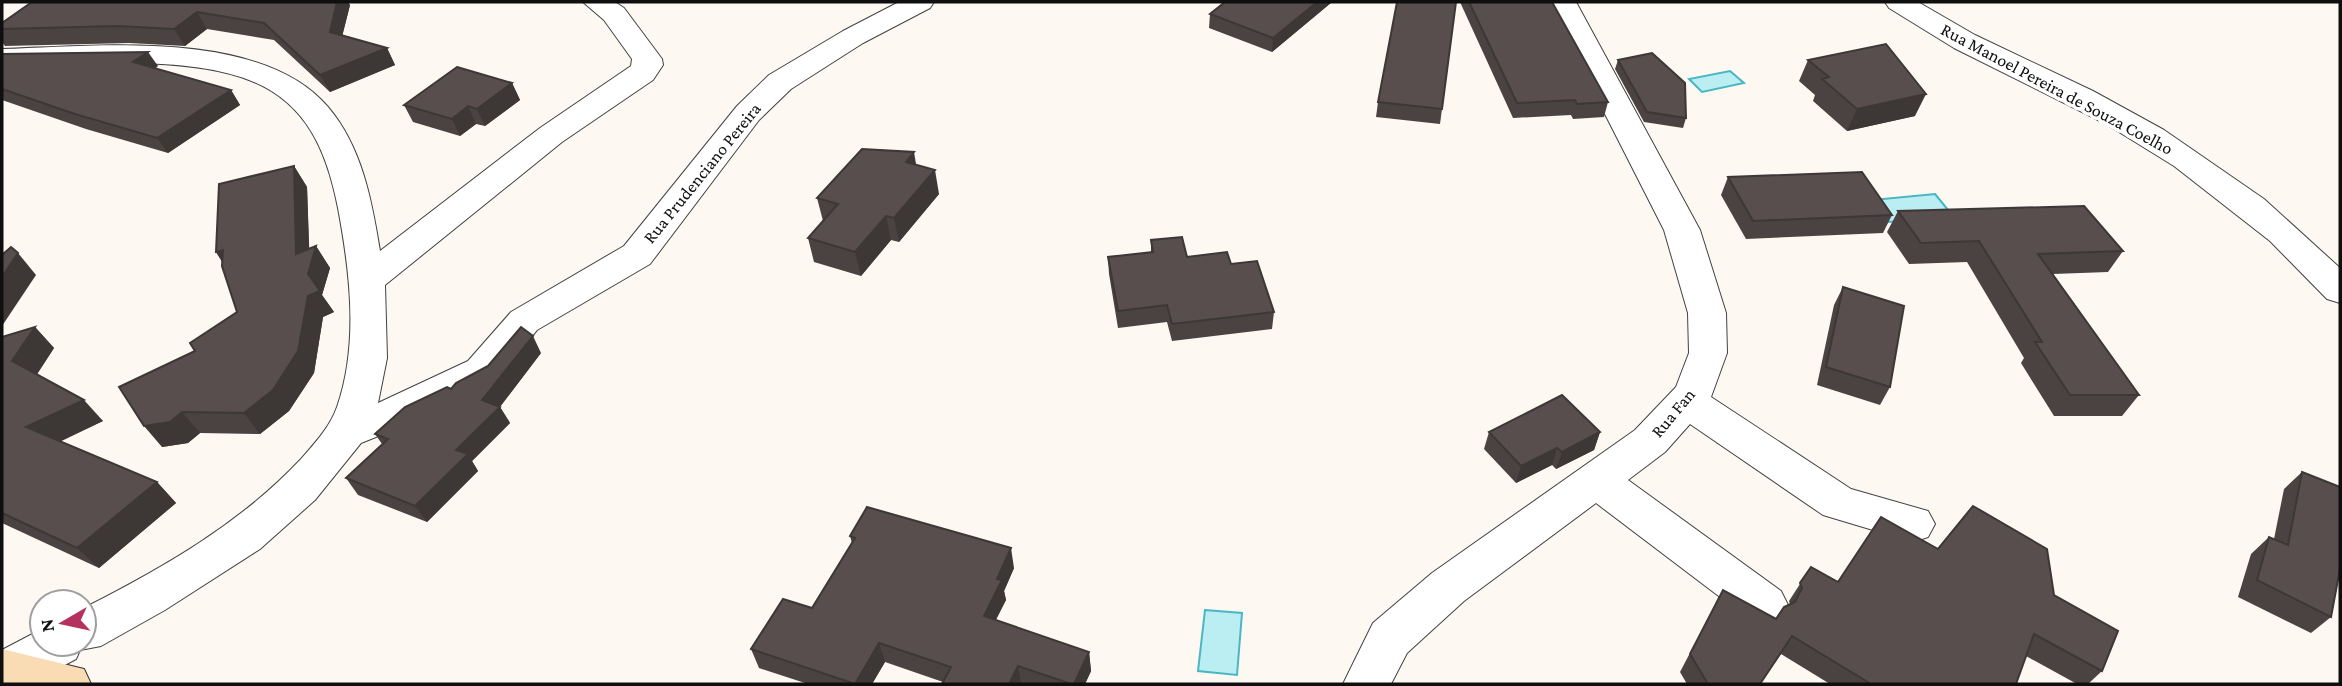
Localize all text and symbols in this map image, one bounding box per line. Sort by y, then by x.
street label: Rua Manoel Pereira de Souza Coelho [1938,19,2176,159]
street label: Rua Prudenciano Pereira [639,99,765,247]
street label: Rua Fan [1647,384,1699,441]
north arrow [28,588,98,658]
text: N [35,617,58,634]

